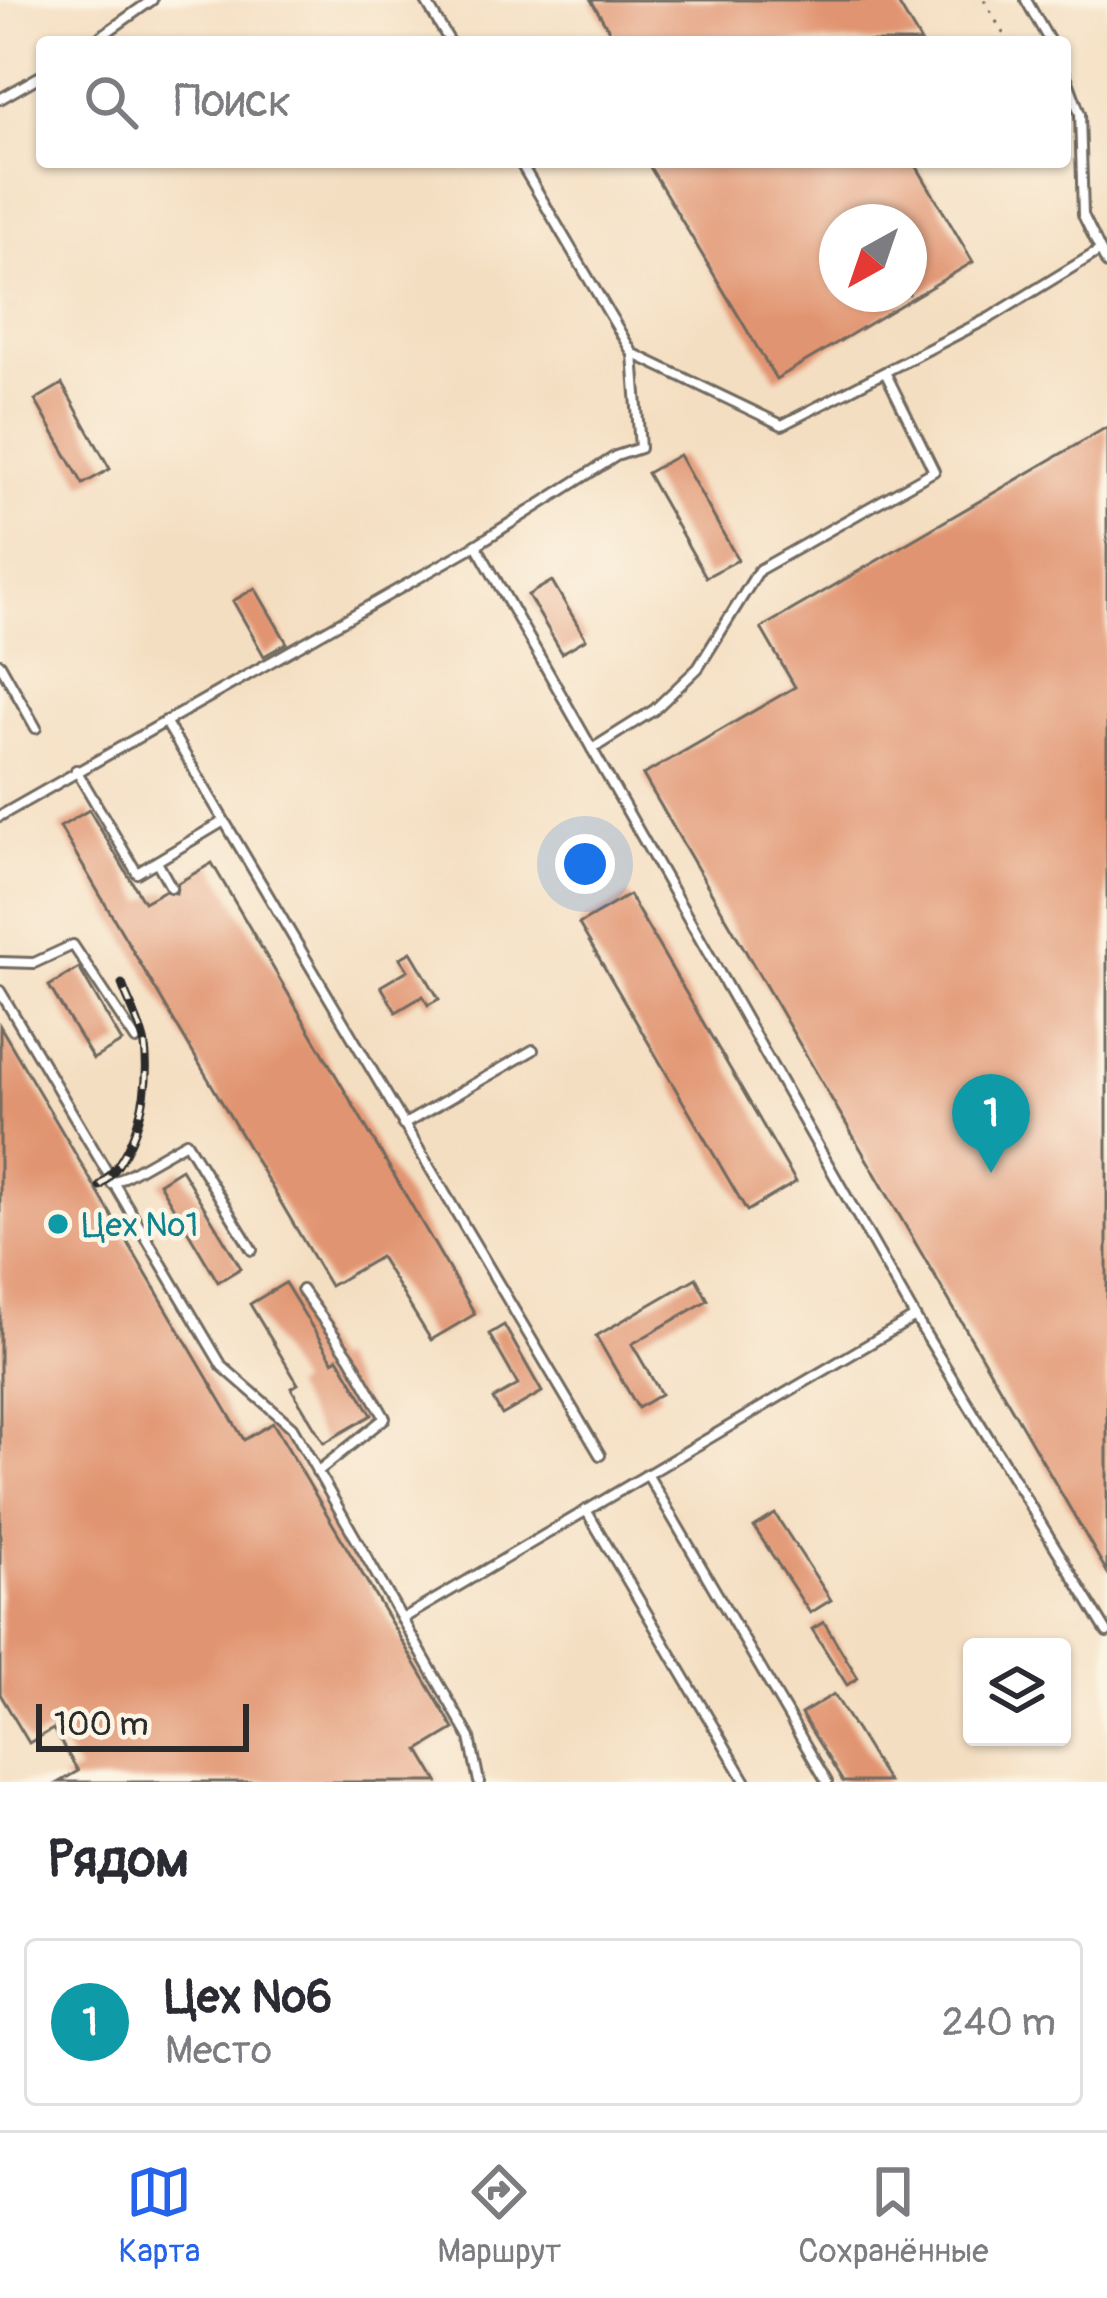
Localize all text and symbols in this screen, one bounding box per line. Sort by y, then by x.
search box [36,36,1071,168]
icon: search [78,69,144,135]
text: Поиск [174,74,291,130]
north arrow [819,204,927,312]
your location [555,834,615,894]
pin: 1 [952,1074,1030,1173]
place label: Цех №1 [82,1205,198,1246]
marker: Цех №1 [45,1211,71,1237]
map controls [963,1638,1071,1746]
button: layers [963,1638,1071,1746]
scale bar [36,1698,249,1751]
text: 100 m [54,1704,148,1745]
text: Рядом [48,1828,189,1892]
text: Цех №6 [165,1970,332,2026]
text: 1 [82,1998,98,2047]
text: 240 m [942,1998,1056,2047]
text: Место [165,2026,272,2075]
tab: Карта [118,2159,200,2272]
tab: Маршрут [437,2159,561,2272]
tab: Сохранённые [798,2159,989,2272]

